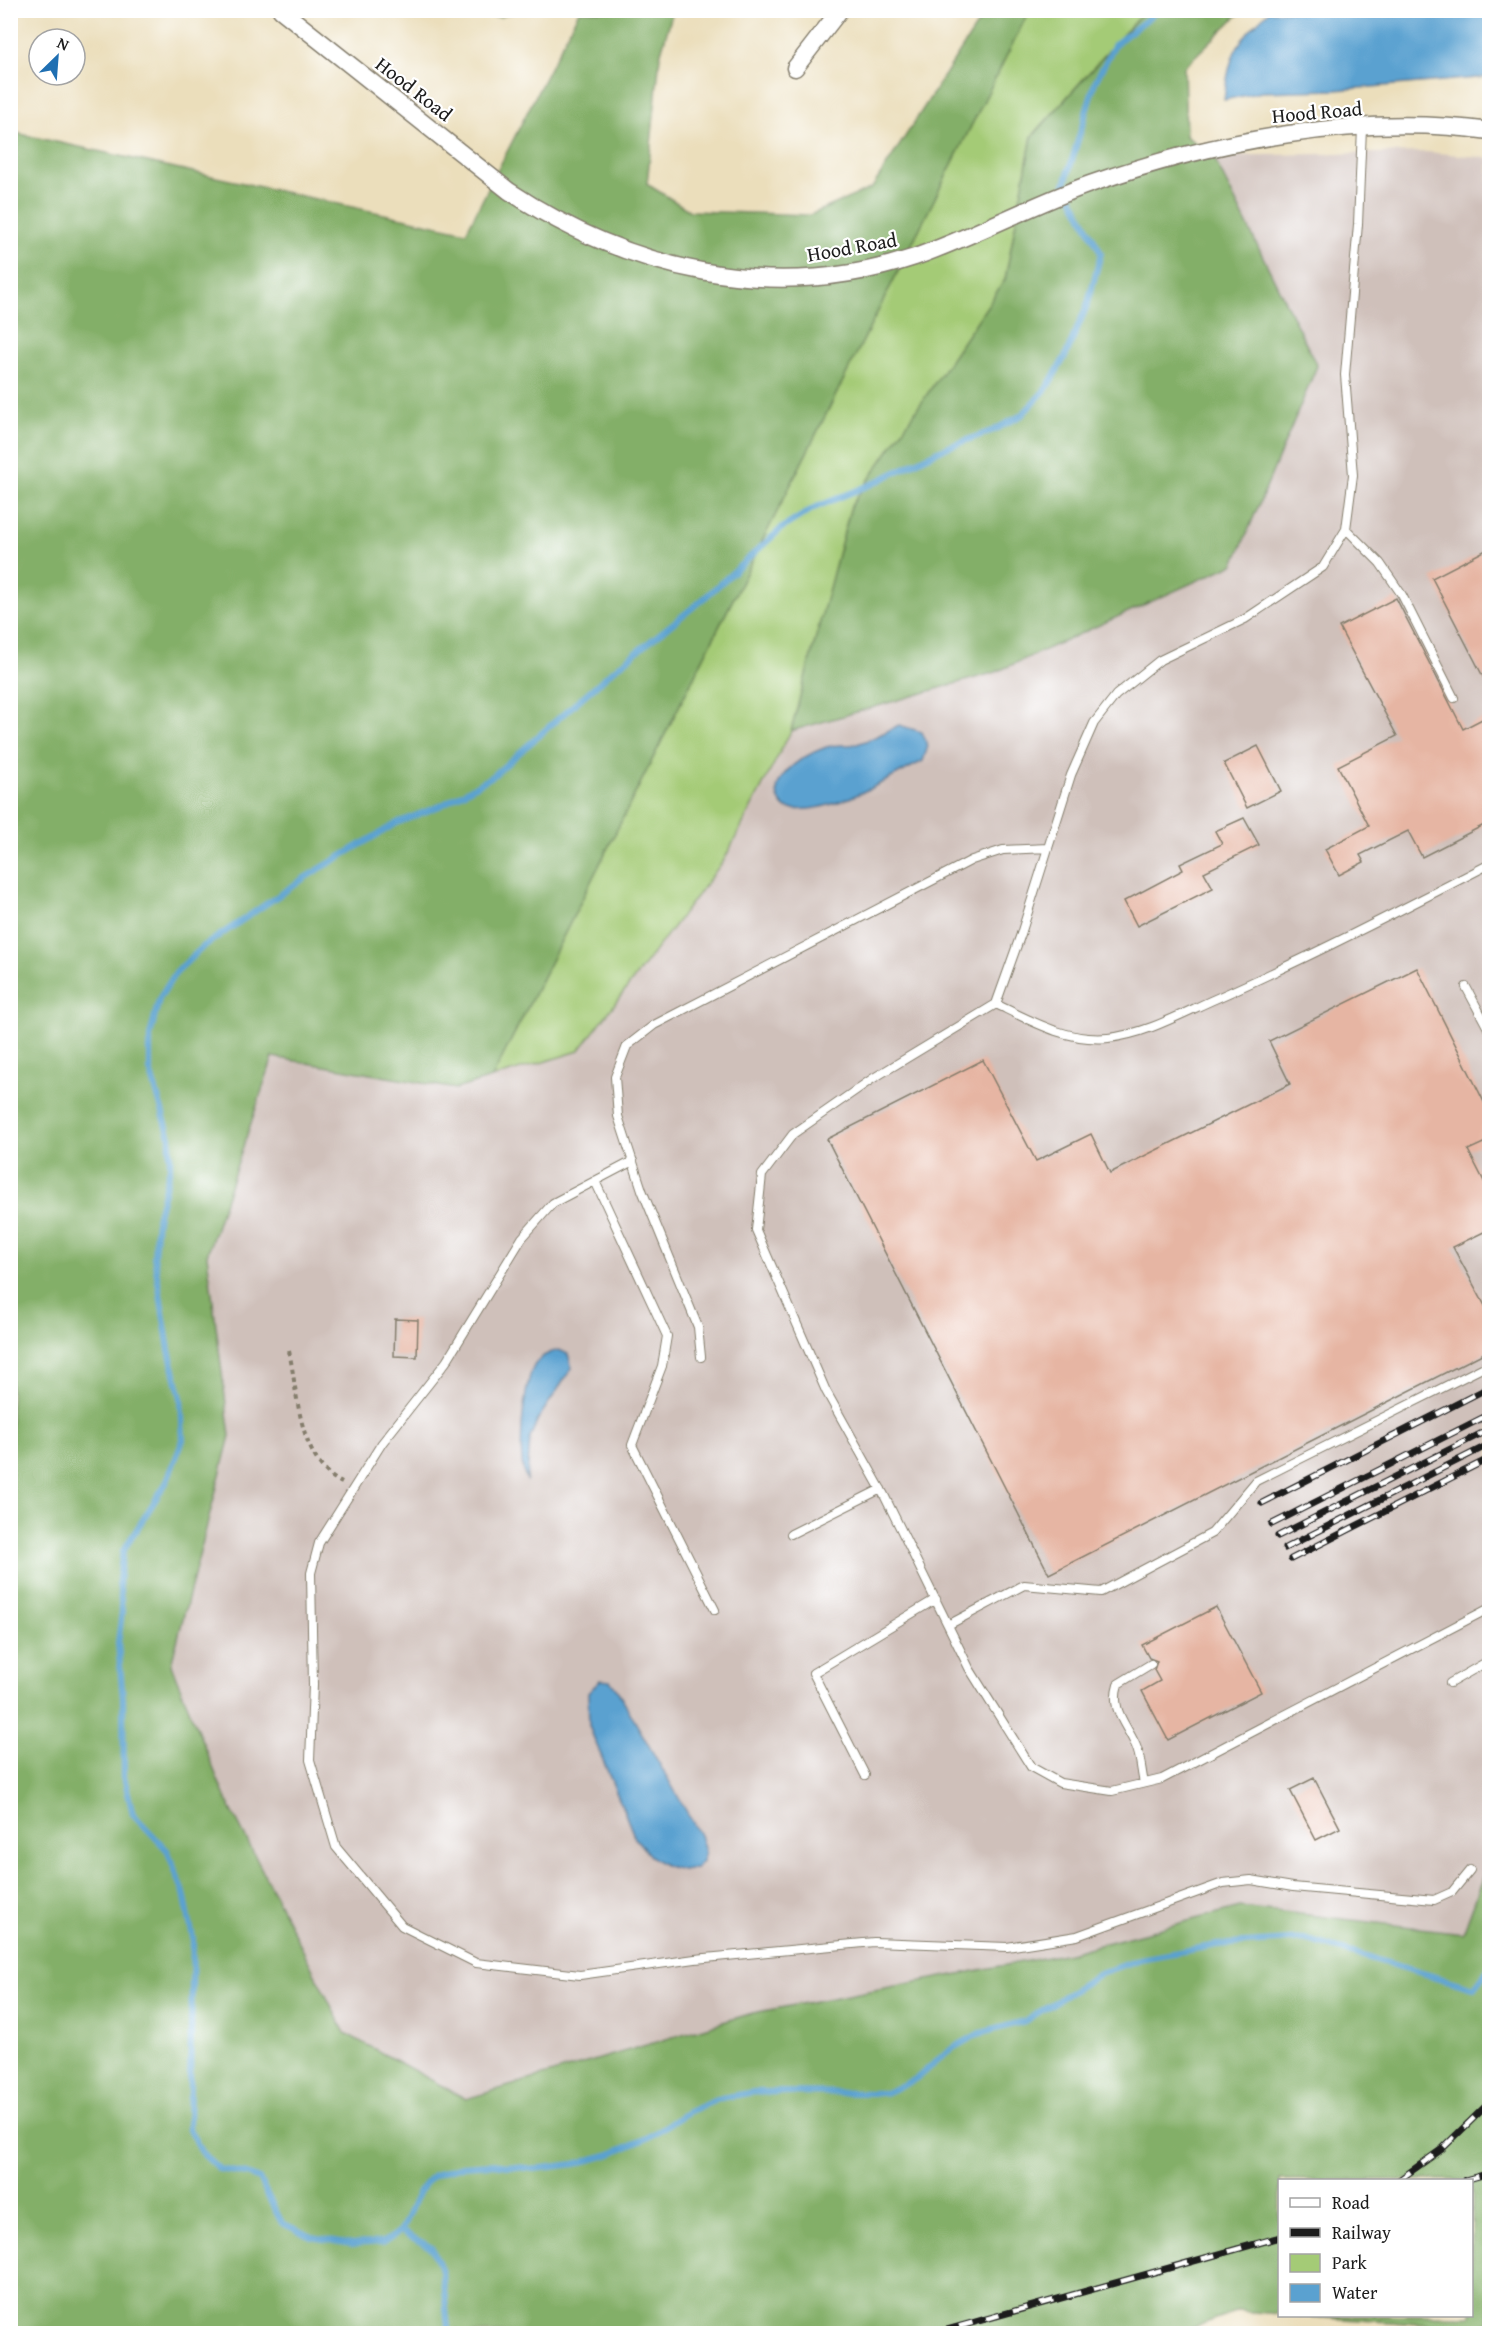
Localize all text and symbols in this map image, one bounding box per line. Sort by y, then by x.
north arrow [27,27,87,87]
text: N [53,30,74,57]
street label: Hood Road [370,49,459,128]
street label: Hood Road [1271,93,1364,130]
street label: Hood Road [805,224,899,269]
legend [1278,2179,1473,2317]
text: Road [1332,2189,1370,2216]
text: Railway [1332,2219,1391,2246]
text: Park [1332,2249,1368,2276]
text: Water [1332,2279,1378,2306]

